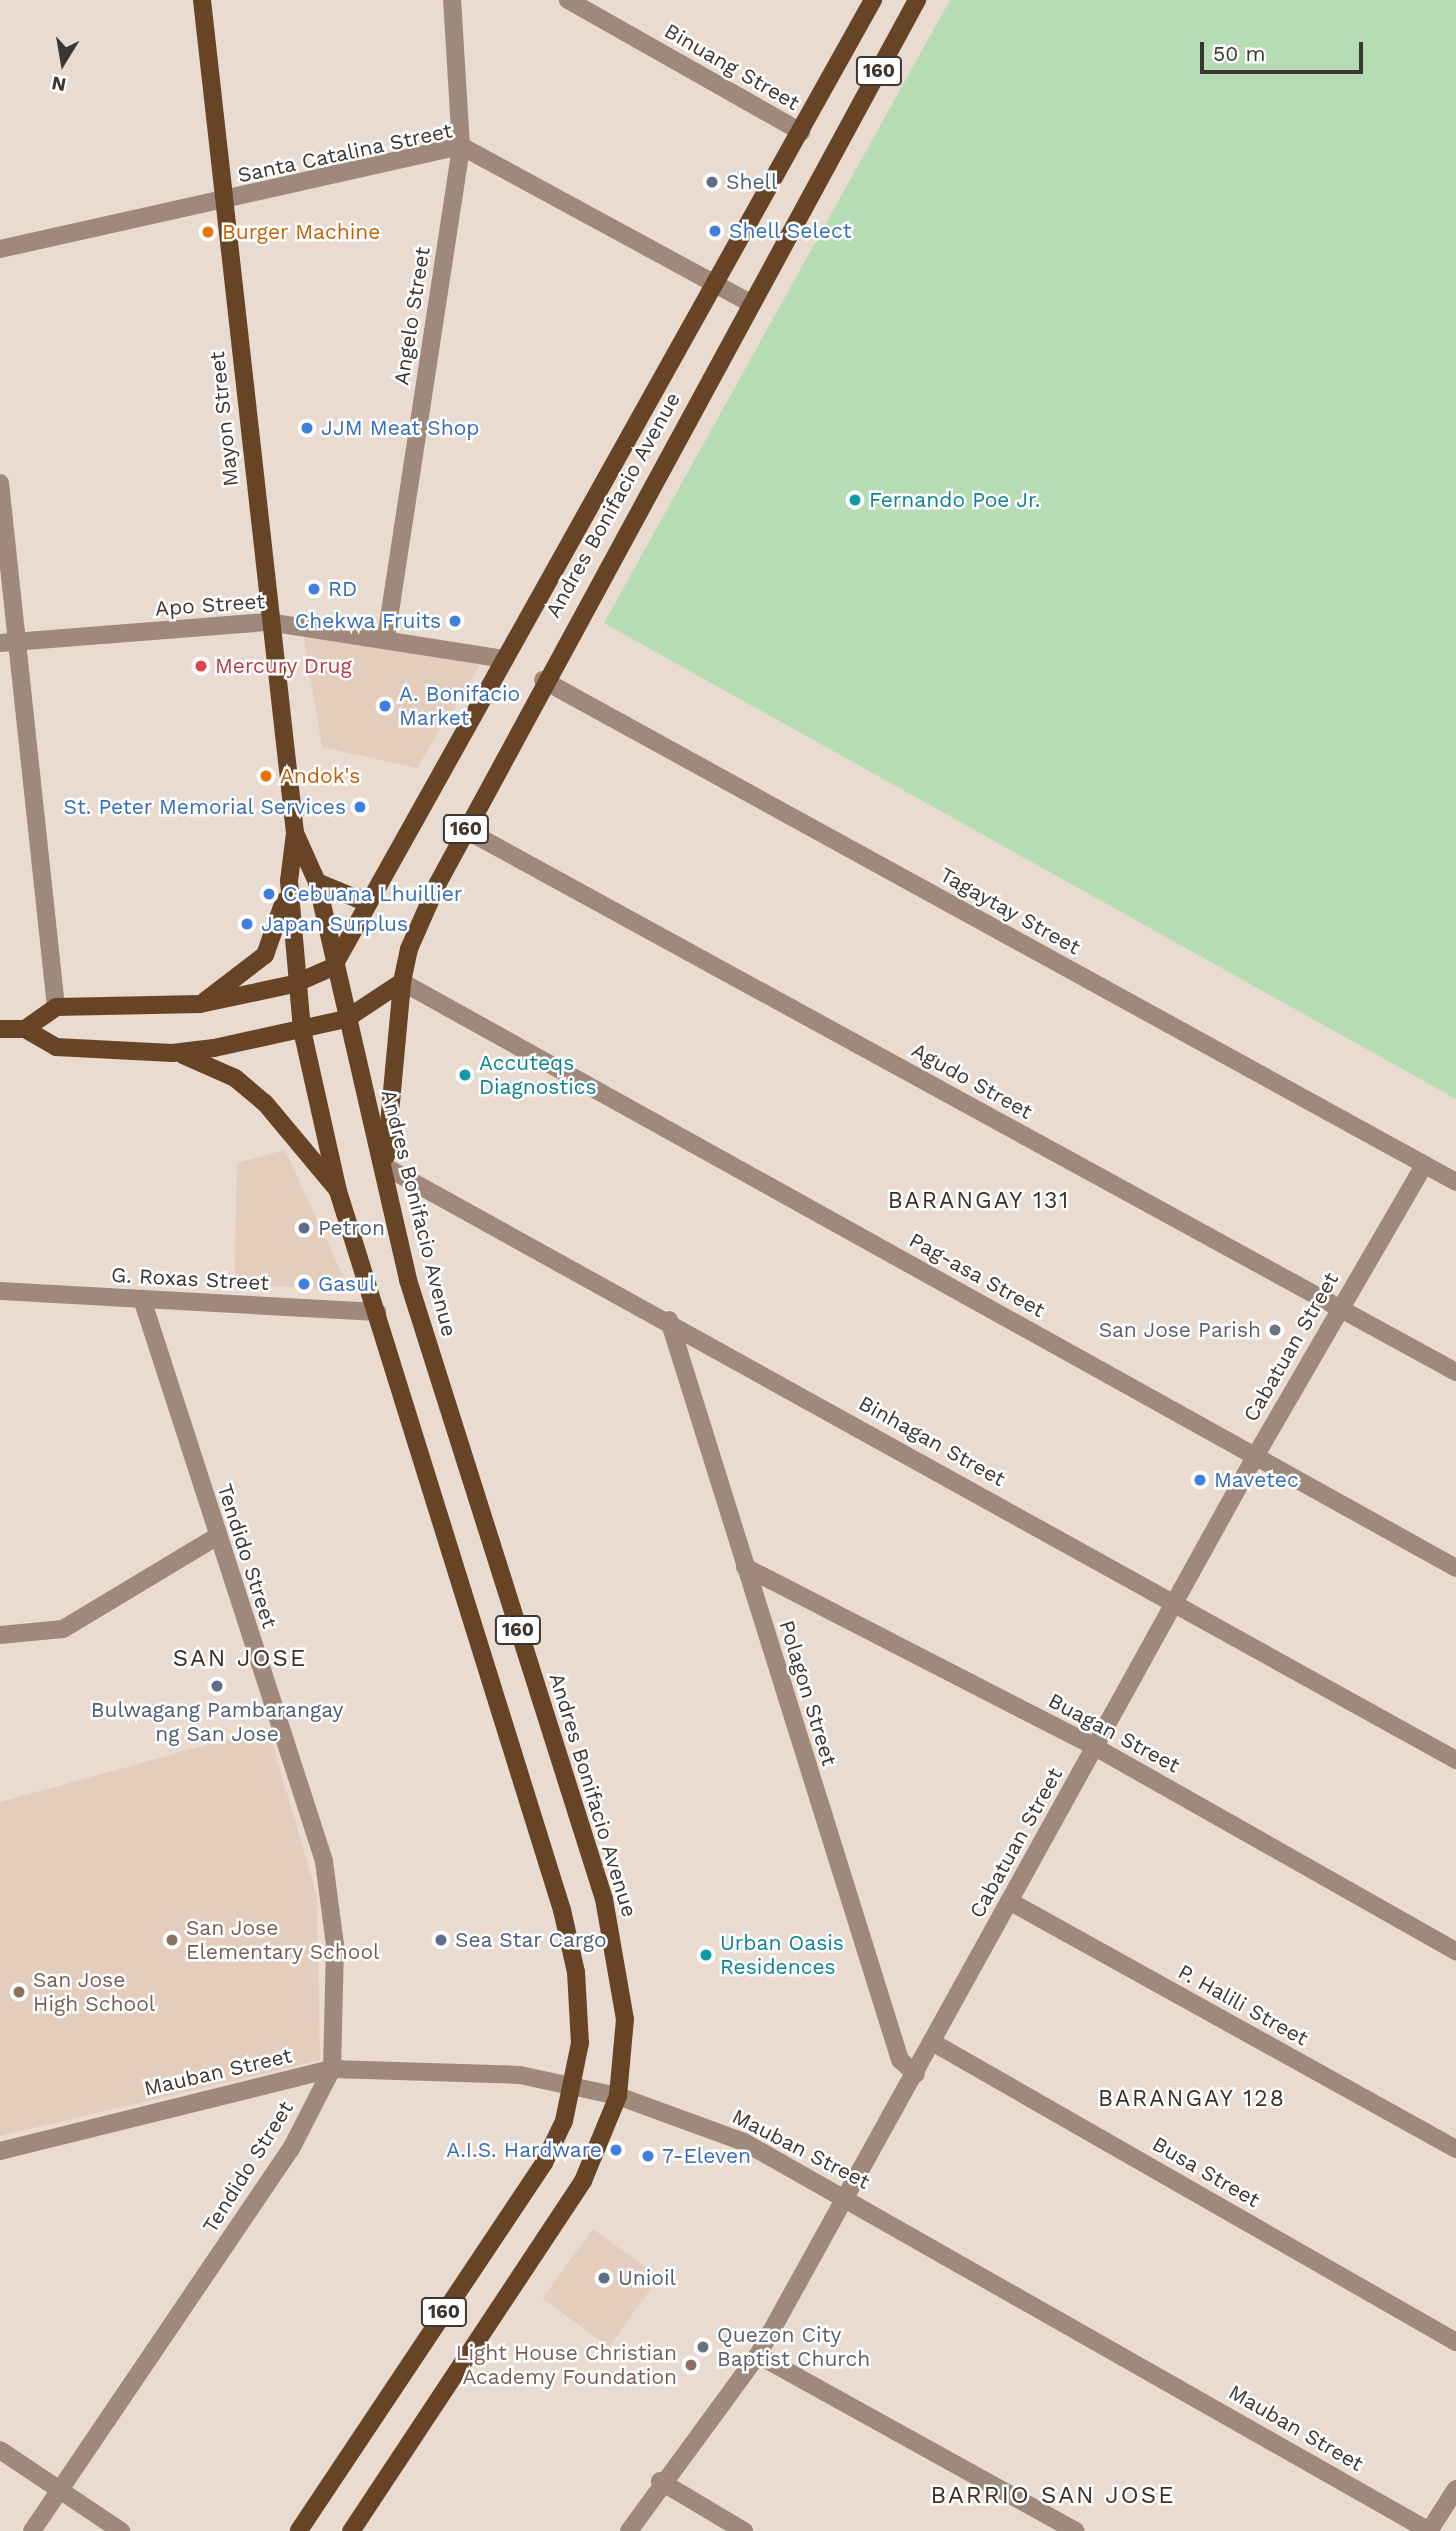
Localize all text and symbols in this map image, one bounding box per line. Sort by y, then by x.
street label: Binuang Street [660,18,804,116]
north arrow [28,28,98,98]
scale bar [1204,28,1367,72]
text: 50 m [1213,41,1265,66]
road number: 160 [854,55,903,86]
text: N [50,71,68,97]
street label: Santa Catalina Street [235,118,455,188]
place label: Shell [726,169,777,195]
marker: Shell [704,174,720,190]
place label: Shell Select [729,218,852,244]
place label: Burger Machine [222,219,381,245]
marker: Shell Select [707,223,723,239]
marker: Burger Machine [200,224,216,240]
street label: Angelo Street [389,245,435,387]
street label: Mayon Street [204,350,244,488]
street label: Andres Bonifacio Avenue [540,388,686,622]
place label: JJM Meat Shop [321,415,479,441]
marker: JJM Meat Shop [299,420,315,436]
place label: Fernando Poe Jr. [869,487,1041,513]
marker: Fernando Poe Jr. [847,492,863,508]
place label: RD [328,576,357,602]
marker: RD [306,581,322,597]
street label: Apo Street [154,589,266,621]
place label: Chekwa Fruits [294,608,441,634]
marker: Chekwa Fruits [447,613,463,629]
place label: Mercury Drug [215,653,352,679]
marker: Mercury Drug [193,658,209,674]
place label: A. Bonifacio Market [399,681,520,731]
marker: A. Bonifacio Market [377,698,393,714]
place label: Andok's [280,763,360,789]
marker: Andok's [258,768,274,784]
place label: St. Peter Memorial Services [62,794,346,820]
marker: St. Peter Memorial Services [352,799,368,815]
road number: 160 [442,814,490,844]
street label: Tagaytay Street [935,862,1085,960]
place label: Cebuana Lhuillier [283,881,463,907]
marker: Cebuana Lhuillier [261,886,277,902]
place label: Japan Surplus [261,911,408,937]
marker: Japan Surplus [239,916,255,932]
street label: Agudo Street [907,1037,1037,1125]
place label: Accuteqs Diagnostics [479,1050,597,1100]
marker: Accuteqs Diagnostics [457,1067,473,1083]
street label: Andres Bonifacio Avenue [376,1087,462,1339]
district label: BARANGAY 131 [888,1187,1070,1215]
place label: Petron [318,1215,385,1241]
marker: Petron [296,1220,312,1236]
street label: Pag-asa Street [905,1227,1049,1323]
street label: G. Roxas Street [110,1262,270,1296]
street label: Cabatuan Street [1238,1268,1344,1426]
place label: Gasul [318,1271,376,1297]
marker: Gasul [296,1276,312,1292]
place label: San Jose Parish [1098,1317,1261,1343]
marker: San Jose Parish [1267,1322,1283,1338]
street label: Binhagan Street [854,1390,1010,1492]
place label: Mavetec [1214,1467,1299,1493]
marker: Mavetec [1192,1472,1208,1488]
street label: Tendido Street [212,1481,282,1631]
road number: 160 [494,1614,542,1646]
street label: Polagon Street [774,1617,842,1769]
district label: SAN JOSE [173,1645,307,1673]
street label: Andres Bonifacio Avenue [544,1670,642,1920]
marker: Bulwagang Pambarangay ng San Jose [209,1678,225,1694]
street label: Buagan Street [1044,1688,1184,1778]
place label: Bulwagang Pambarangay ng San Jose [91,1697,343,1747]
street label: Cabatuan Street [964,1763,1068,1923]
place label: San Jose Elementary School [186,1915,380,1965]
place label: Sea Star Cargo [455,1927,608,1953]
place label: Urban Oasis Residences [720,1930,844,1980]
marker: San Jose Elementary School [164,1932,180,1948]
marker: Sea Star Cargo [433,1932,449,1948]
marker: Urban Oasis Residences [698,1947,714,1963]
street label: P. Halili Street [1174,1959,1312,2051]
place label: San Jose High School [33,1967,155,2017]
marker: San Jose High School [11,1984,27,2000]
street label: Mauban Street [142,2043,294,2101]
district label: BARANGAY 128 [1099,2085,1285,2113]
street label: Tendido Street [197,2097,299,2237]
street label: Mauban Street [728,2103,874,2195]
street label: Busa Street [1148,2131,1264,2213]
place label: A.I.S. Hardware [446,2137,602,2163]
marker: A.I.S. Hardware [608,2142,624,2158]
place label: 7-Eleven [662,2143,751,2169]
marker: 7-Eleven [640,2148,656,2164]
place label: Unioil [618,2265,676,2291]
marker: Unioil [596,2270,612,2286]
road number: 160 [420,2296,468,2328]
place label: Quezon City Baptist Church [717,2322,870,2372]
marker: Quezon City Baptist Church [695,2339,711,2355]
place label: Light House Christian Academy Foundation [456,2340,677,2390]
marker: Light House Christian Academy Foundation [683,2357,699,2373]
street label: Mauban Street [1224,2379,1368,2477]
district label: BARRIO SAN JOSE [932,2482,1174,2510]

